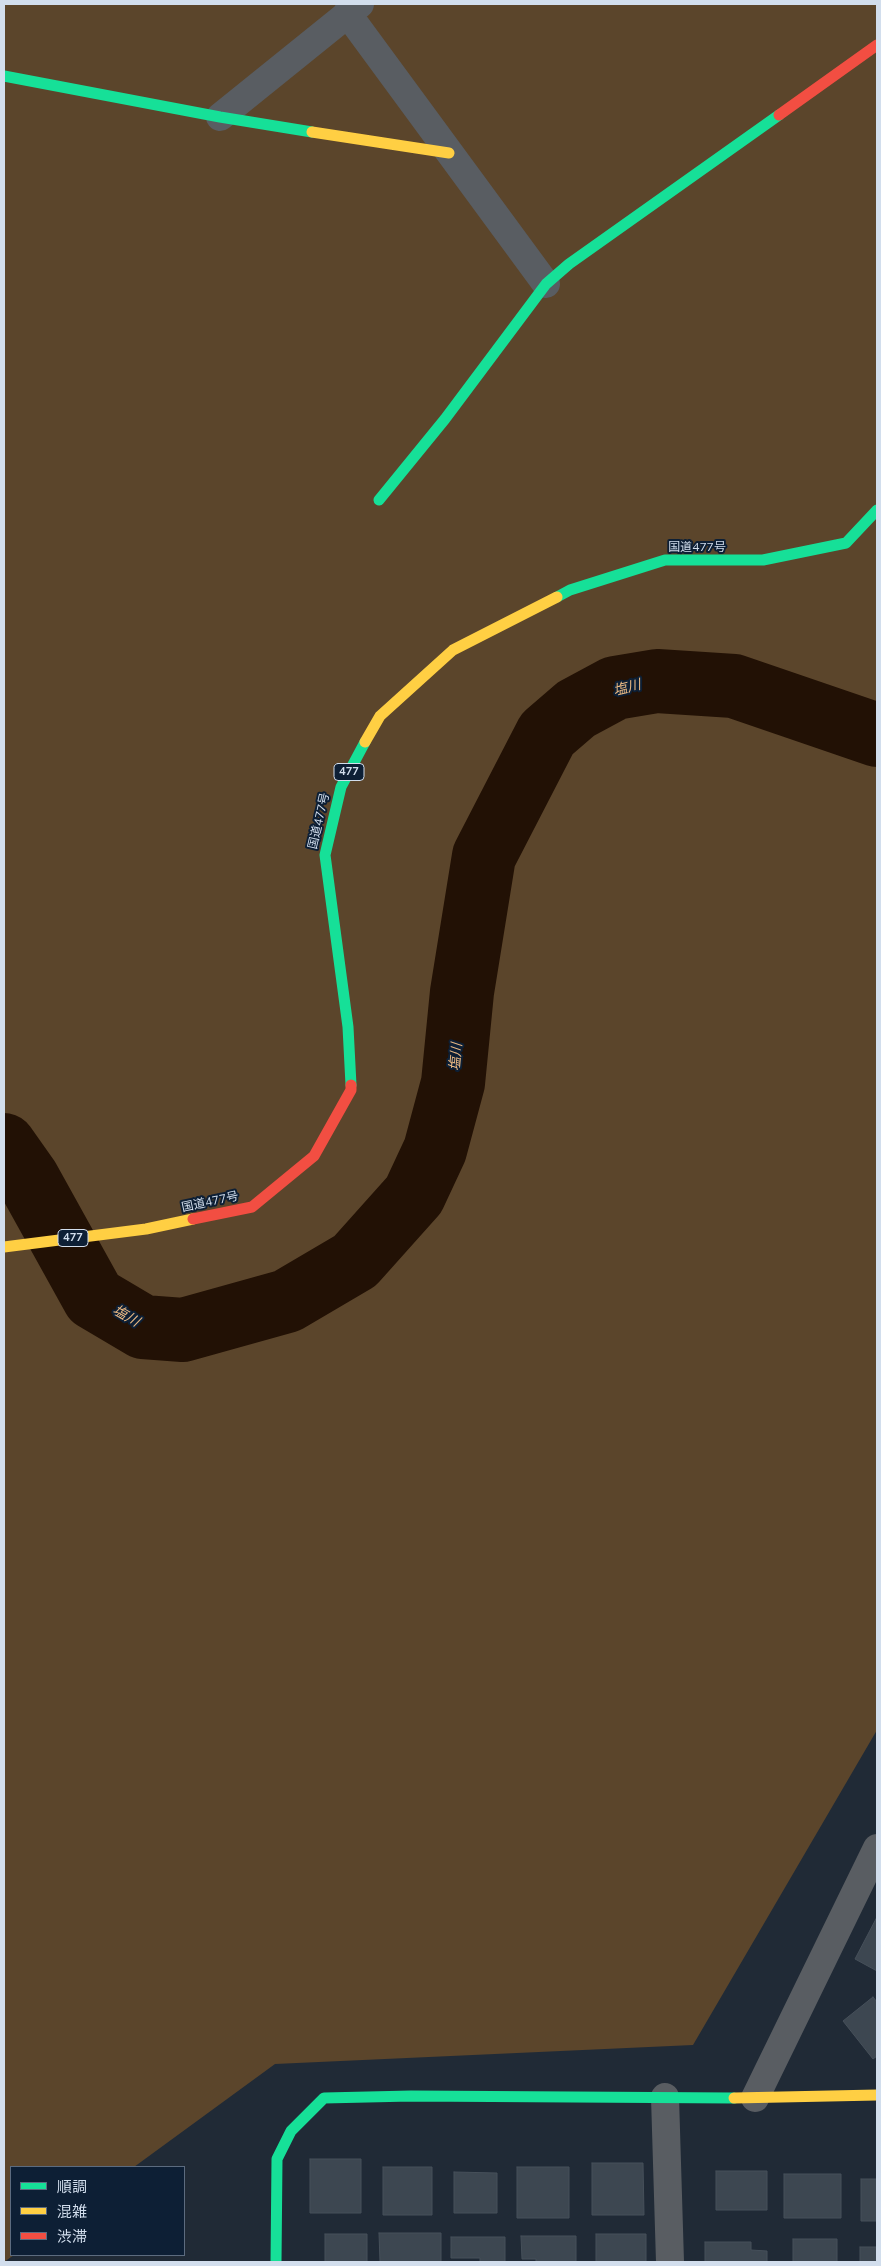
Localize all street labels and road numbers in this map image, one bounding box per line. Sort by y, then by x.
street label: 国道477号 [668,540,726,554]
road number: 477 [334,764,364,780]
street label: 国道477号 [306,791,332,851]
street label: 国道477号 [180,1189,240,1215]
road number: 477 [58,1230,88,1246]

